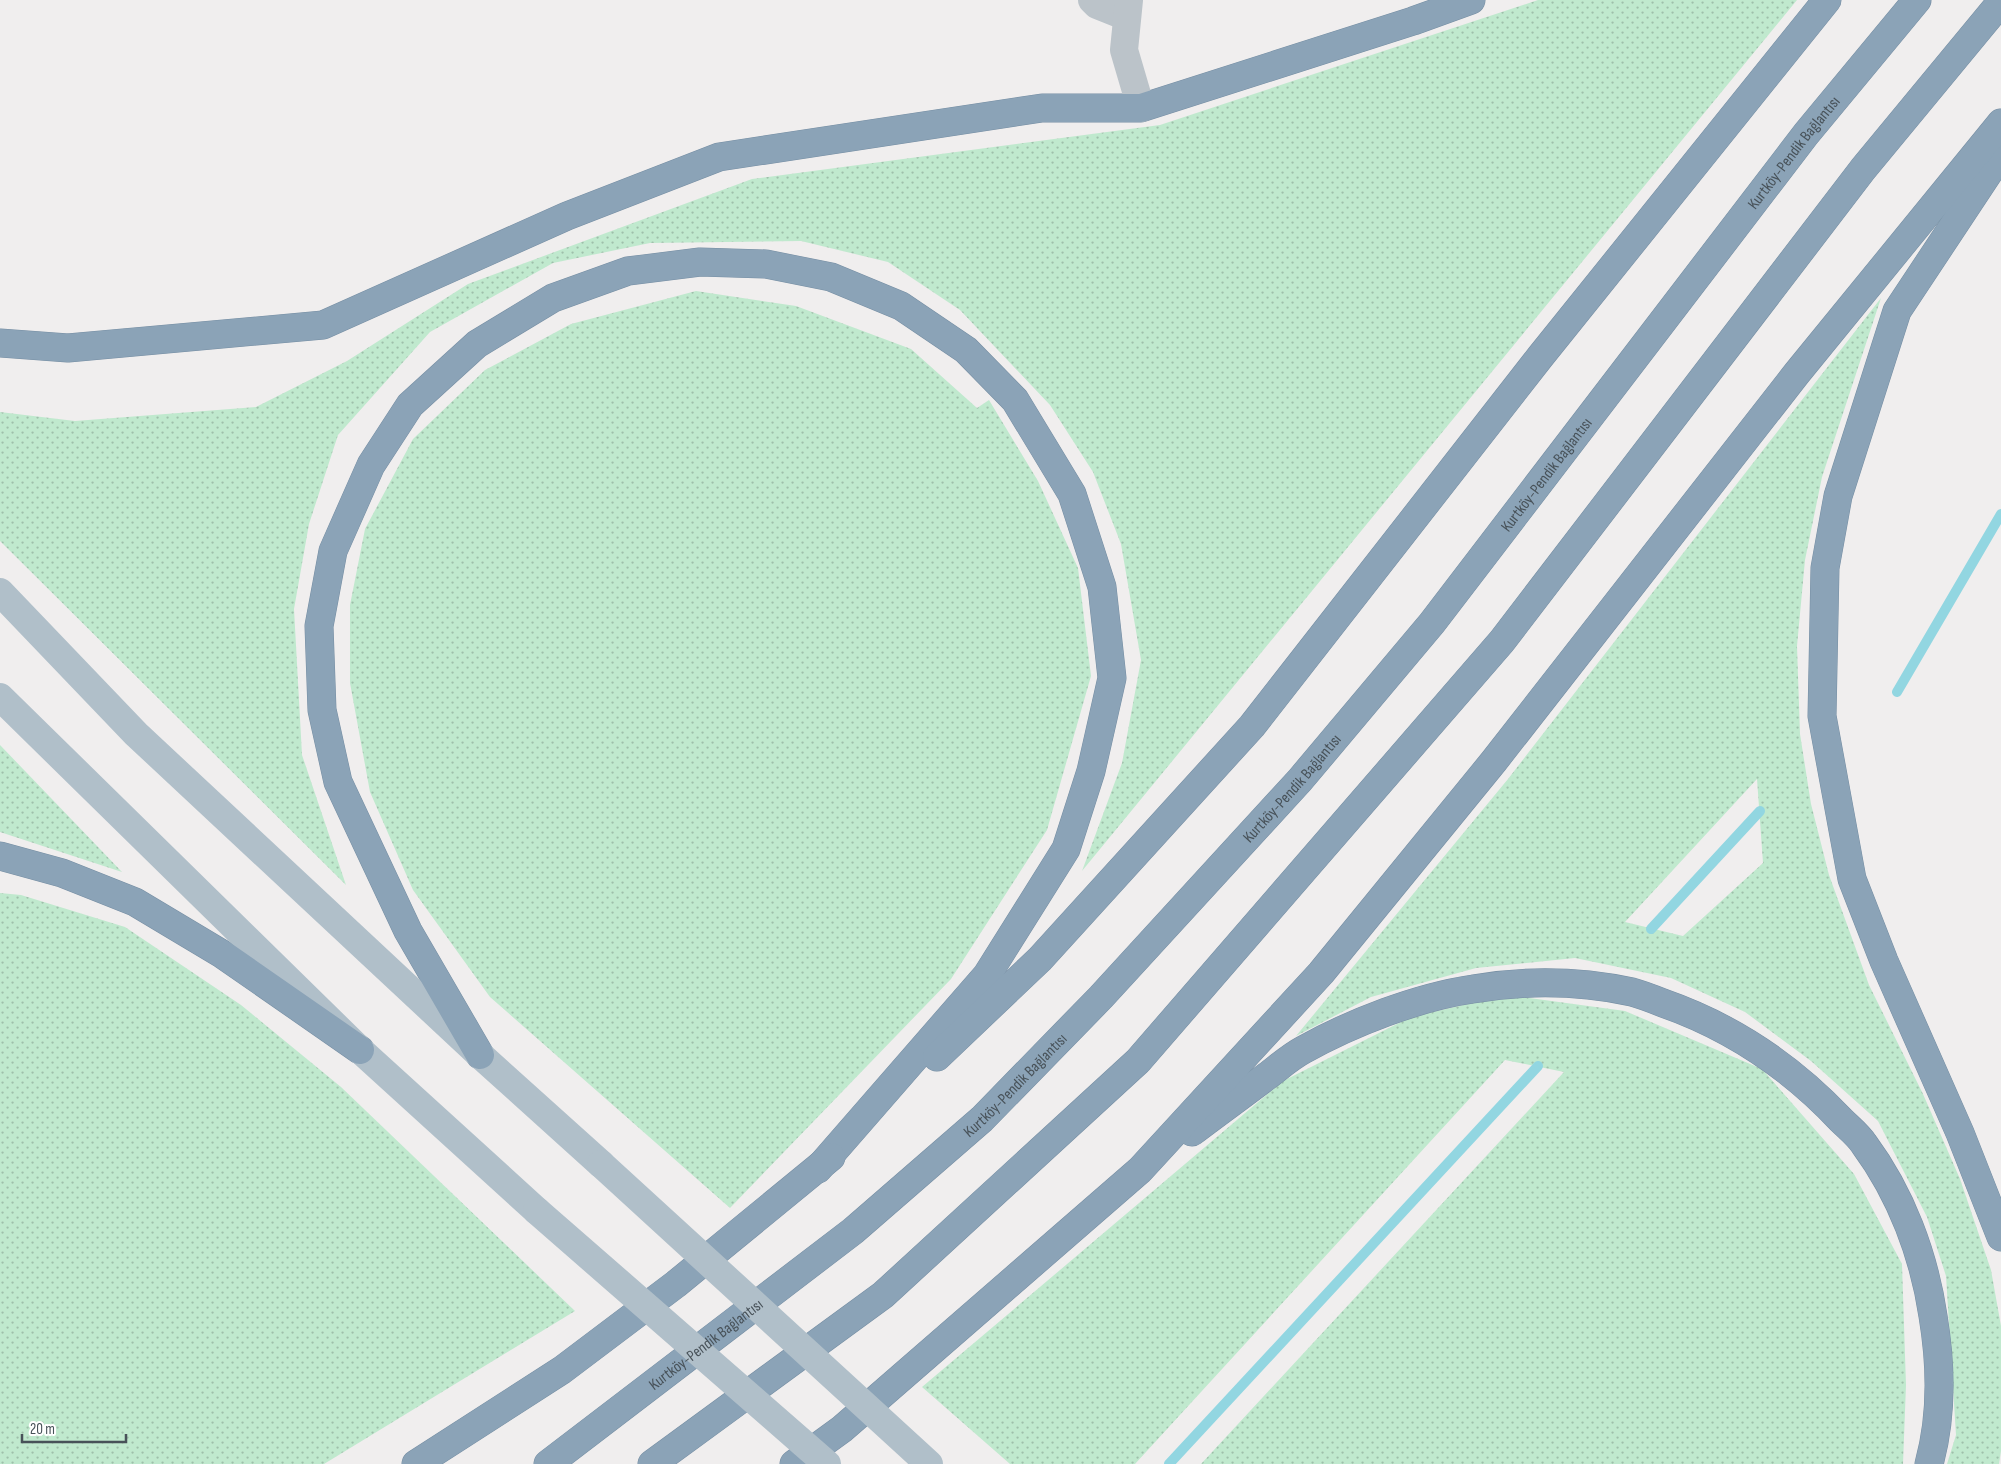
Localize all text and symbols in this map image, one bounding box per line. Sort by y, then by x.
street label: Kurtköy-Pendik Bağlantısı [1744,93,1844,213]
street label: Kurtköy-Pendik Bağlantısı [1497,414,1597,536]
street label: Kurtköy-Pendik Bağlantısı [1239,731,1346,847]
street label: Kurtköy-Pendik Bağlantısı [960,1030,1071,1142]
street label: Kurtköy-Pendik Bağlantısı [645,1295,767,1395]
scale bar [22,1412,126,1444]
text: 20 m [30,1420,55,1439]

